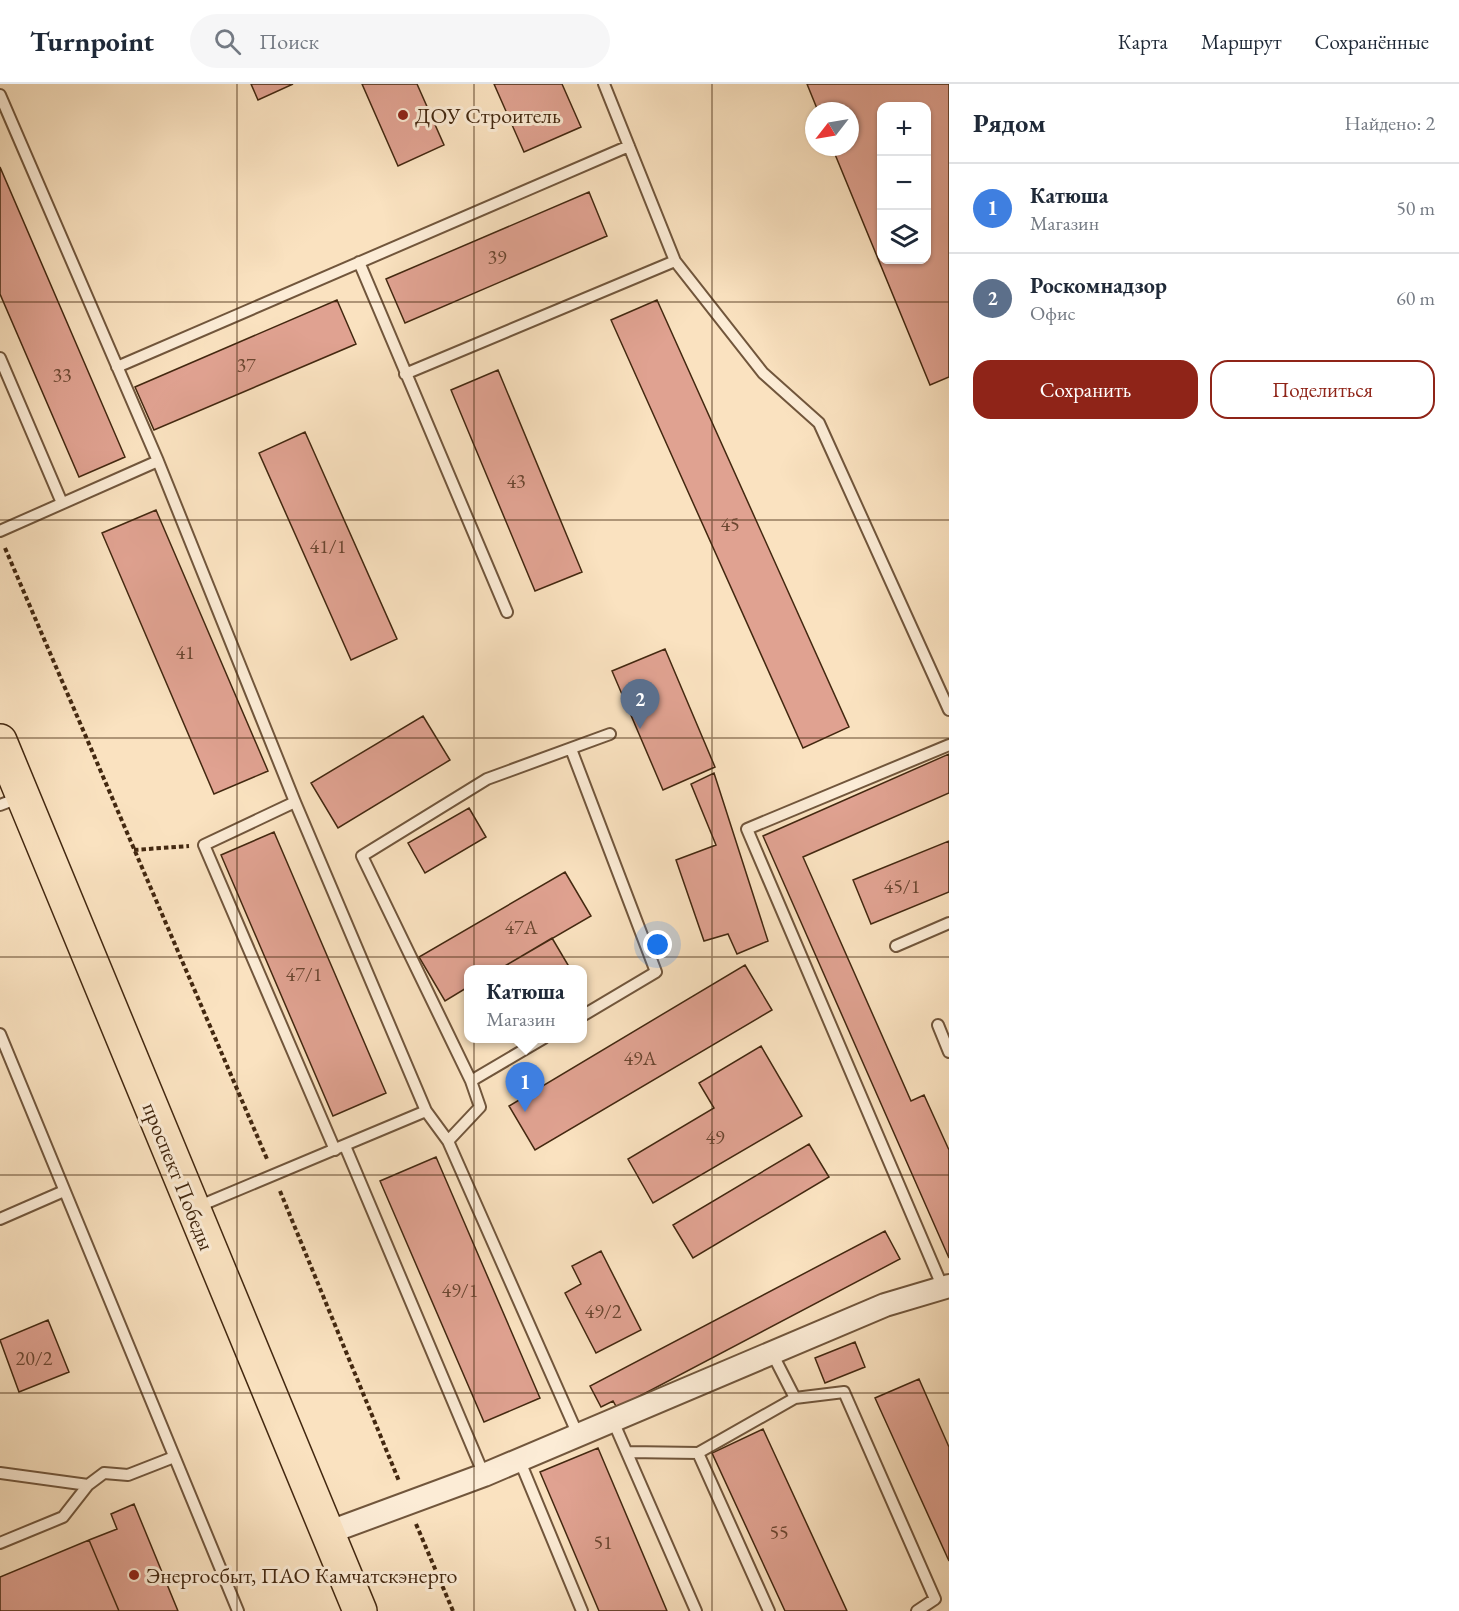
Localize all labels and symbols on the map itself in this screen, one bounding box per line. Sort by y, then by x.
place label: ДОУ Строитель [415,101,561,130]
north arrow [805,102,859,156]
marker: ДОУ Строитель [396,108,410,122]
house number: 39 [487,244,507,270]
house number: 37 [236,352,256,378]
house number: 33 [52,362,72,388]
house number: 43 [506,468,526,494]
house number: 45 [720,511,740,537]
house number: 41/1 [310,533,346,559]
house number: 41 [175,639,195,665]
pin: 2 [620,680,660,729]
house number: 45/1 [884,873,920,899]
house number: 47А [504,914,538,940]
your location [643,930,672,959]
house number: 47/1 [286,961,322,987]
house number: 49А [623,1045,657,1071]
pin: 1 [506,1062,544,1112]
street label: проспект Победы [136,1098,221,1254]
house number: 49 [705,1124,725,1150]
house number: 49/1 [442,1277,478,1303]
house number: 49/2 [585,1298,622,1324]
house number: 20/2 [16,1345,53,1371]
house number: 55 [769,1519,789,1545]
house number: 51 [593,1529,613,1555]
place label: Энергосбыт, ПАО Камчатскэнерго [146,1561,458,1590]
marker: Энергосбыт, ПАО Камчатскэнерго [127,1568,141,1582]

